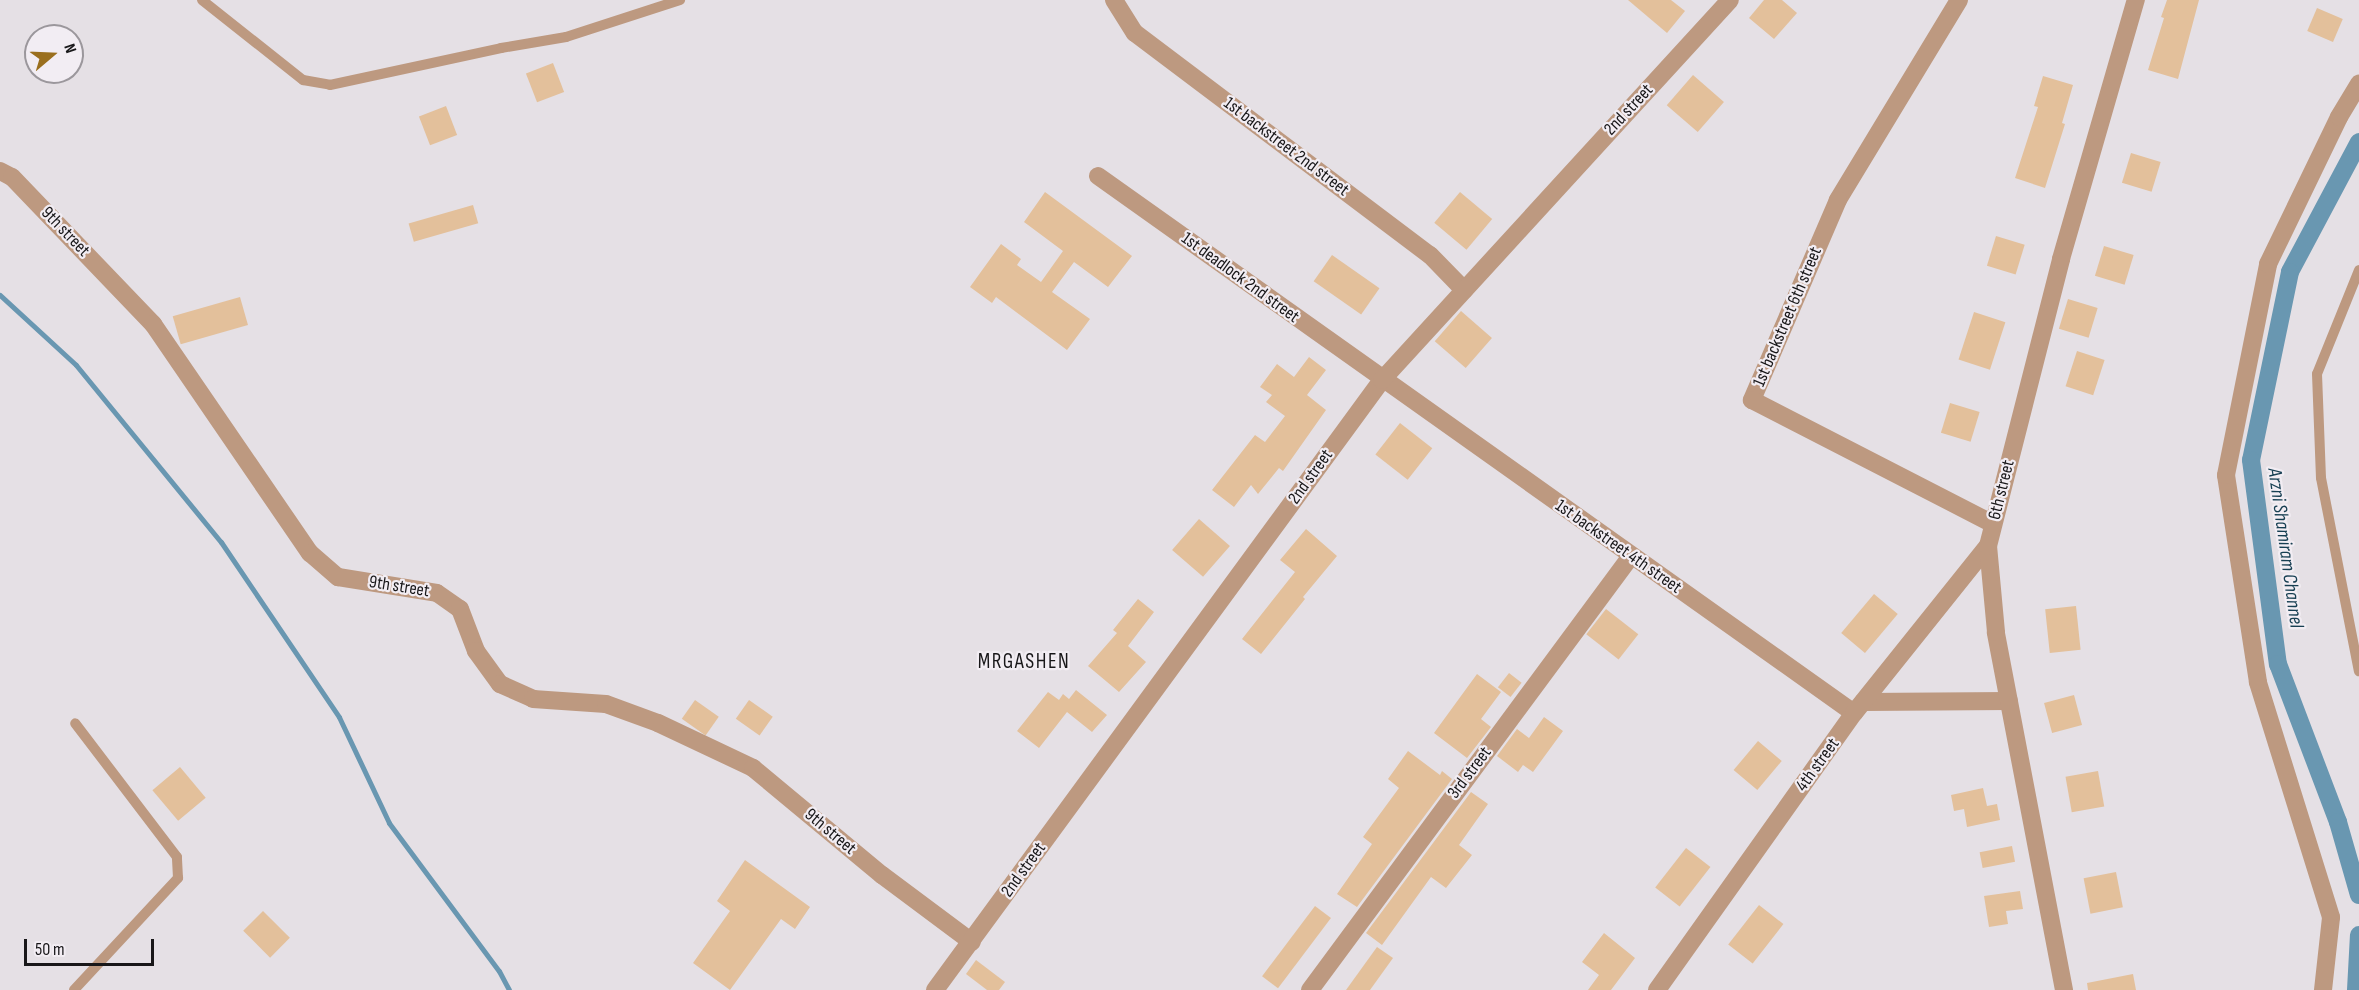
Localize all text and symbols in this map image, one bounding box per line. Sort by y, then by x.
north arrow [24,24,84,84]
text: N [59,41,80,56]
street label: 2nd street [1600,80,1658,140]
street label: 1st backstreet 2nd street [1219,93,1353,201]
street label: 9th street [36,203,94,261]
street label: 1st deadlock 2nd street [1177,228,1303,328]
street label: 1st backstreet 6th street [1749,244,1827,390]
street label: 2nd street [1284,445,1338,509]
street label: 6th street [1984,458,2020,522]
water label: Arzni Shamiram Channel [2262,467,2308,629]
street label: 1st backstreet 4th street [1551,495,1685,599]
street label: 9th street [367,572,431,602]
district label: MRGASHEN [978,649,1070,675]
street label: 4th street [1792,734,1844,796]
street label: 3rd street [1443,743,1497,803]
street label: 9th street [800,804,860,860]
street label: 2nd street [997,838,1051,902]
scale bar [27,927,158,965]
text: 50 m [35,939,65,960]

